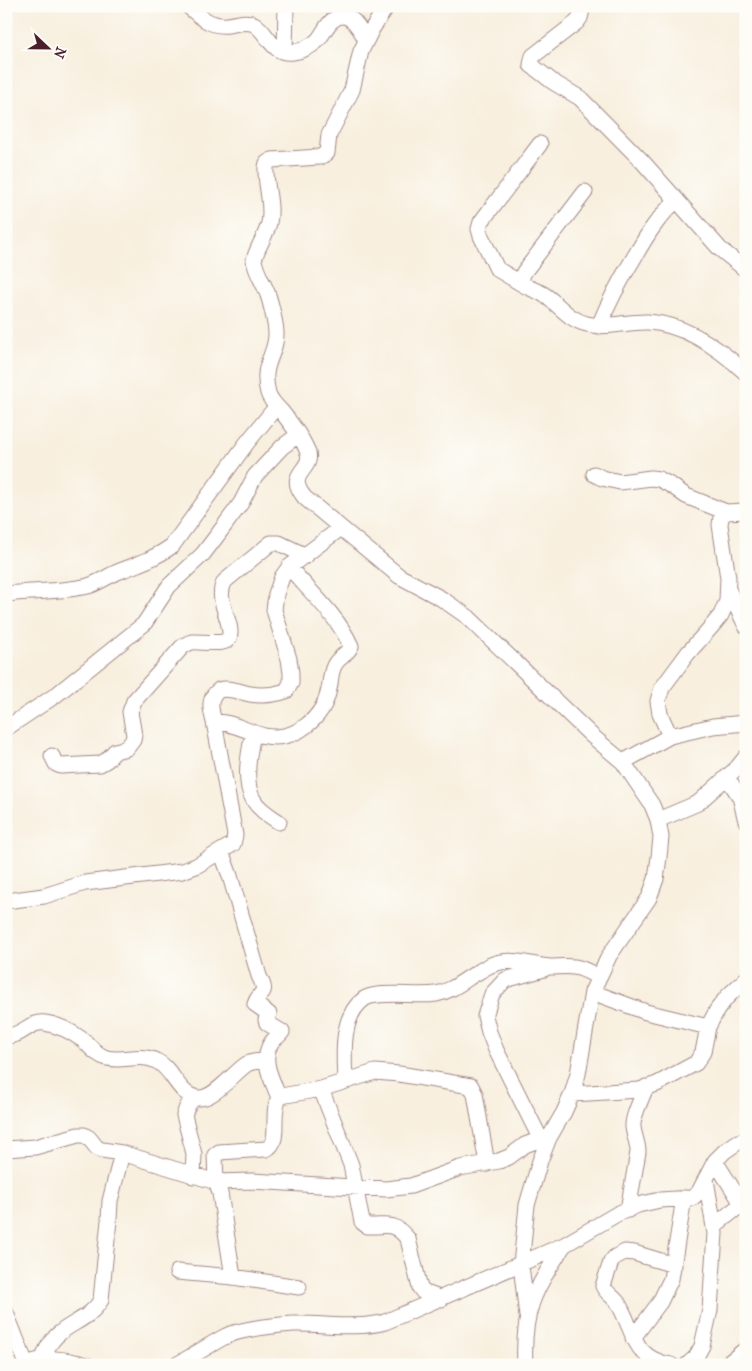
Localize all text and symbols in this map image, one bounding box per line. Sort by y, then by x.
north arrow [22,22,72,72]
text: N [50,45,69,61]

